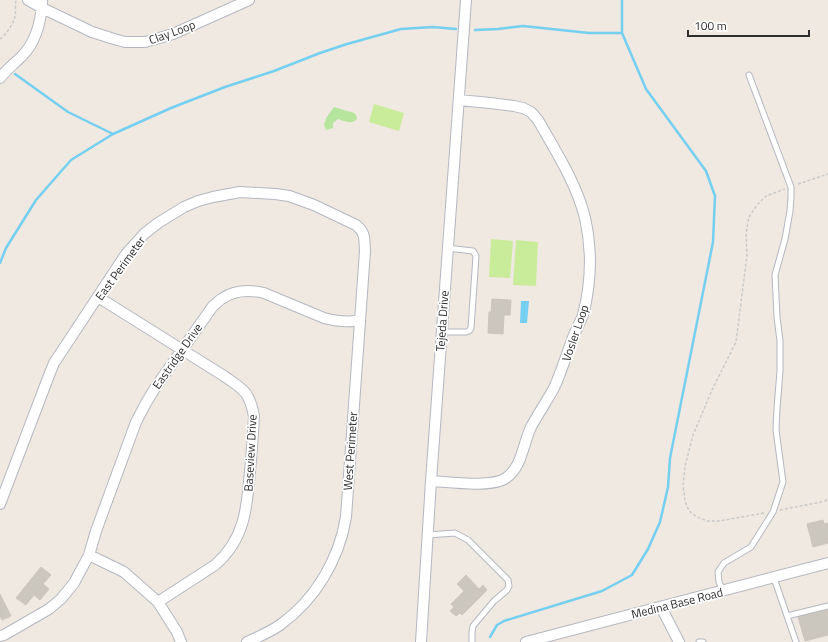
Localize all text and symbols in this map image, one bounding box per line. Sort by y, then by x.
scale bar [688,12,809,38]
street label: Clay Loop [146,15,198,49]
text: 100 m [694,16,727,35]
street label: East Perimeter [90,232,150,304]
street label: Tejeda Drive [430,290,454,352]
street label: Vosler Loop [556,302,594,364]
street label: Eastridge Drive [147,319,207,393]
street label: West Perimeter [338,411,362,491]
street label: Baseview Drive [238,414,262,492]
street label: Medina Base Road [629,582,725,624]

